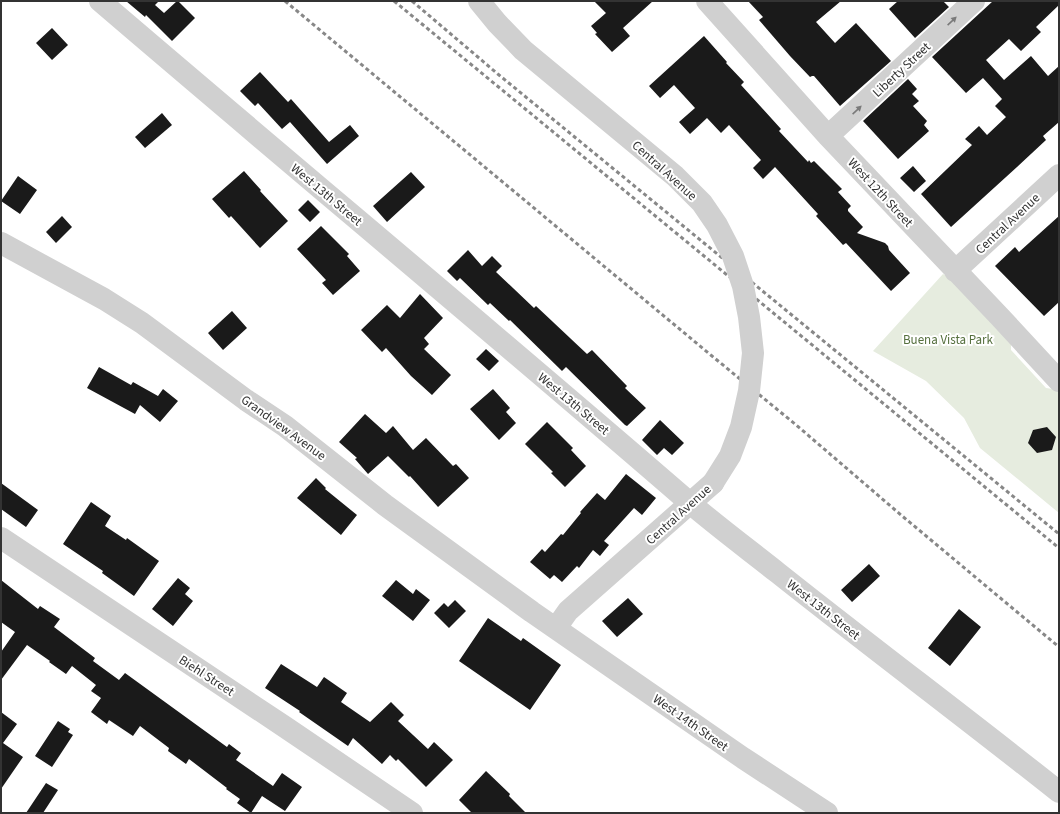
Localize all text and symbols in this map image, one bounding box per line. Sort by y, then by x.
one-way arrow [947,17,957,26]
street label: Liberty Street [869,38,935,101]
one-way arrow [852,105,862,114]
street label: Central Avenue [628,137,701,205]
street label: West 12th Street [844,154,917,232]
street label: West 13th Street [287,159,366,230]
street label: Central Avenue [972,189,1044,258]
park label: Buena Vista Park [903,331,994,349]
street label: West 13th Street [534,368,613,439]
street label: Grandview Avenue [237,391,330,465]
street label: Central Avenue [642,481,715,549]
street label: West 13th Street [783,575,864,644]
street label: Biehl Street [175,651,238,701]
street label: West 14th Street [649,690,732,756]

